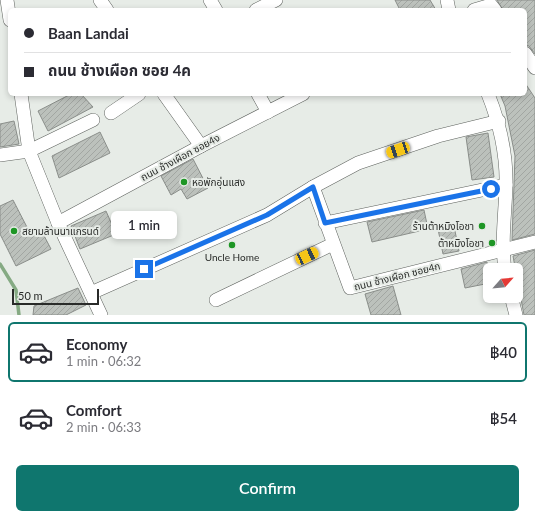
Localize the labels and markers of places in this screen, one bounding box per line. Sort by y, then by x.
place label: หอพักอุ่นแสง [192,176,245,189]
marker: หอพักอุ่นแสง [179,177,189,187]
place label: ร้านต้าหมิงโอชา [413,220,474,232]
marker: ร้านต้าหมิงโอชา [477,221,487,231]
place label: สยามล้านนาแกรนด์ [22,225,99,237]
marker: สยามล้านนาแกรนด์ [9,226,19,236]
place label: ต้าหมิงโอชา [438,237,484,249]
marker: ต้าหมิงโอชา [487,238,497,248]
marker: Uncle Home [227,240,237,250]
place label: Uncle Home [205,251,259,263]

